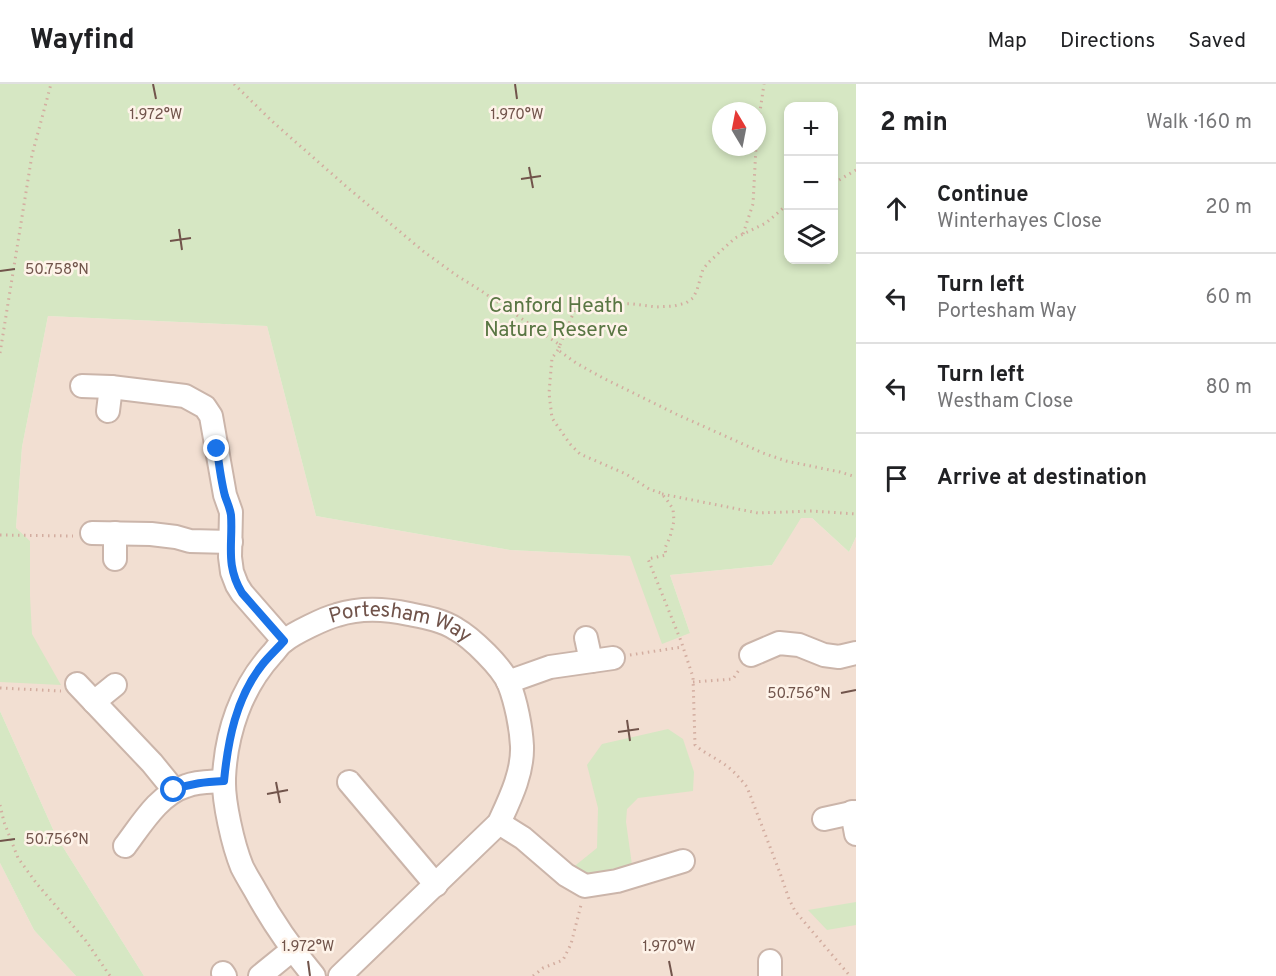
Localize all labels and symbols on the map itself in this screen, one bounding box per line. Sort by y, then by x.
north arrow [712,102,766,156]
text: 1.972°W [130,106,182,125]
text: 1.970°W [490,106,544,125]
text: 50.758°N [25,261,89,280]
park label: Canford Heath Nature Reserve [484,293,628,344]
route end [203,435,229,461]
street label: Portesham Way [326,596,477,649]
text: 50.756°N [767,685,831,704]
route start [160,776,186,802]
text: 50.756°N [25,831,89,850]
text: 1.972°W [282,938,334,957]
text: 1.970°W [642,938,696,957]

